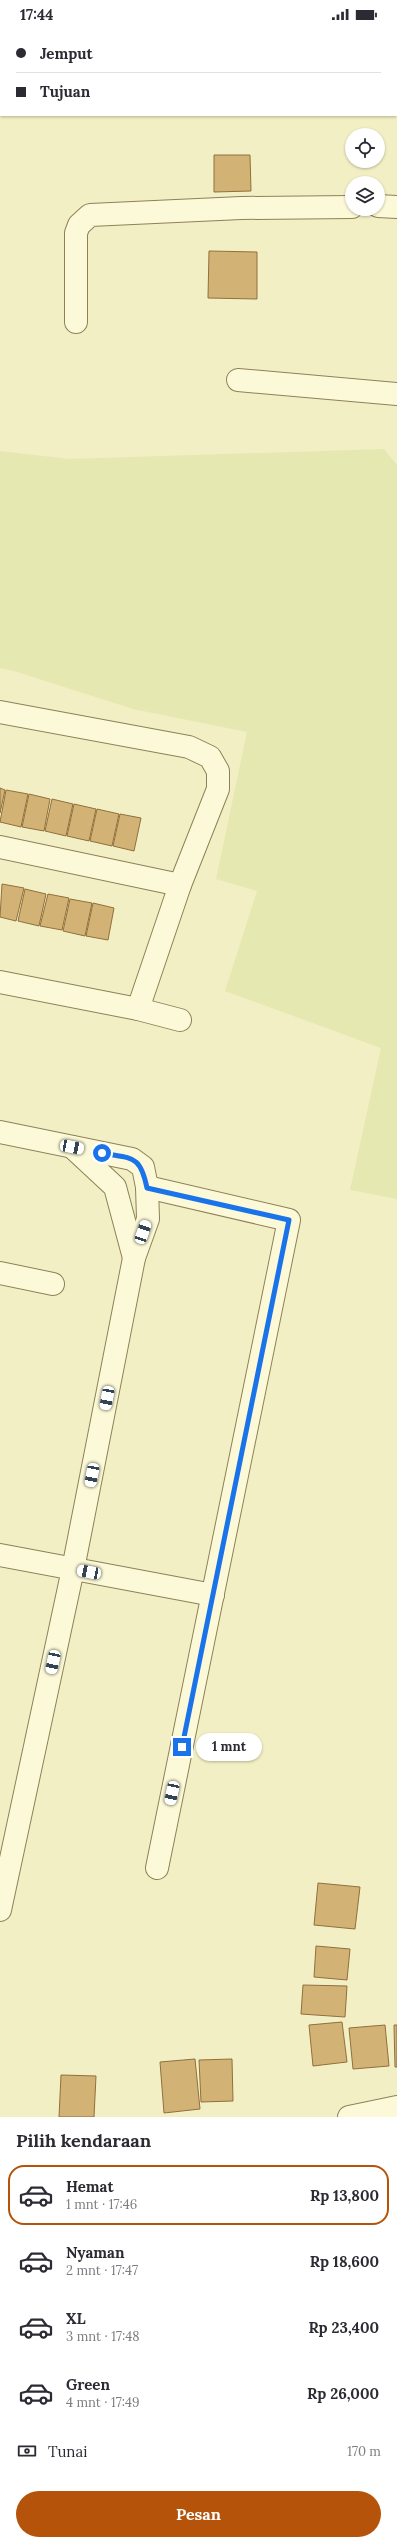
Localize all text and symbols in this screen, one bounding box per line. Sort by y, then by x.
text: 17:44 [20,5,53,24]
text: Jemput [40,44,93,63]
text: Tujuan [40,82,90,101]
map controls [345,128,385,216]
button: locate [345,128,385,168]
button: layers [345,176,385,216]
car [59,1139,85,1155]
route start [93,1144,111,1162]
car [133,1219,153,1245]
car [99,1385,115,1411]
car [84,1462,100,1488]
car [76,1564,102,1580]
car [45,1649,61,1675]
callout: 1 mnt [196,1733,262,1761]
route end [173,1738,191,1756]
text: 1 mnt [212,1738,246,1755]
car [164,1780,180,1806]
text: Pilih kendaraan [16,2129,151,2152]
icon: car [18,2177,54,2213]
text: Hemat [66,2177,114,2196]
text: Rp 13,800 [310,2186,379,2205]
text: 1 mnt · 17:46 [66,2196,137,2213]
icon: car [18,2243,54,2279]
text: Nyaman [66,2243,125,2262]
text: Rp 18,600 [310,2252,379,2271]
text: 2 mnt · 17:47 [66,2262,138,2279]
icon: car [18,2309,54,2345]
text: XL [66,2309,86,2328]
text: Rp 23,400 [308,2318,379,2337]
text: 3 mnt · 17:48 [66,2328,140,2345]
icon: car [18,2375,54,2411]
text: Green [66,2375,110,2394]
text: Rp 26,000 [307,2384,379,2403]
text: 4 mnt · 17:49 [66,2394,140,2411]
icon: cash [16,2440,38,2462]
text: Tunai [48,2442,87,2461]
text: 170 m [347,2443,381,2460]
button: Pesan [16,2491,381,2537]

